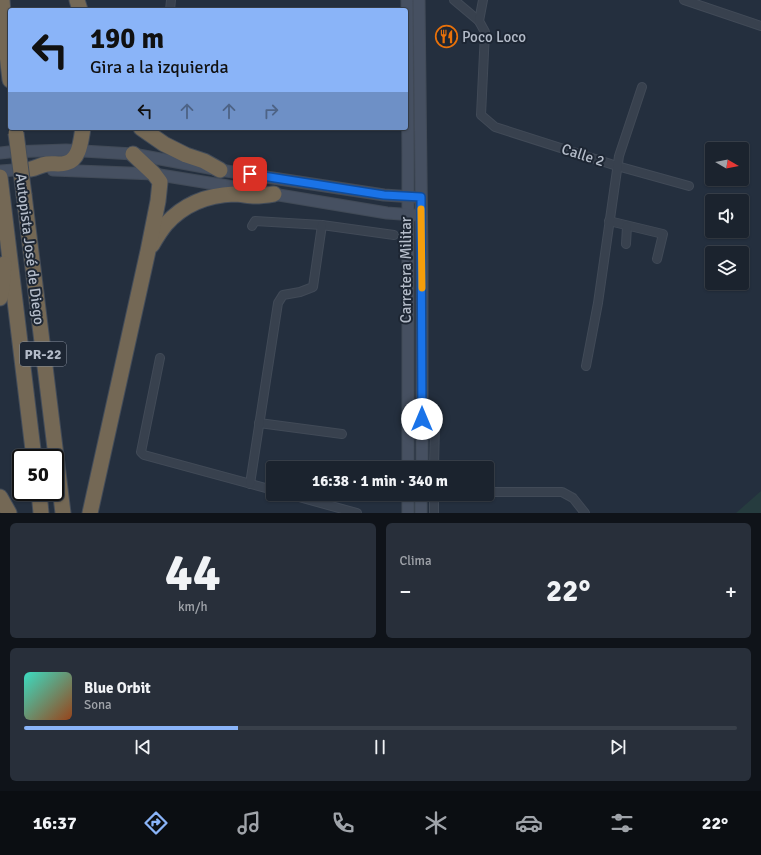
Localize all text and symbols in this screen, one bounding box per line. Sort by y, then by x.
text: 190 m [90,22,164,56]
icon: left [24,24,76,76]
restaurant icon: Poco Loco [433,24,459,50]
place label: Poco Loco [462,28,526,46]
text: Gira a la izquierda [90,56,229,78]
icon: left [134,100,156,122]
icon: ahead [176,100,198,122]
icon: ahead [218,100,240,122]
icon: right [260,100,282,122]
street label: Calle 2 [559,140,607,170]
north arrow [705,142,749,186]
map controls [705,142,749,290]
pin [233,157,267,191]
icon: arrive [239,163,261,185]
street label: Autopista José de Diego [12,172,48,326]
button: sound [705,194,749,238]
street label: Carretera Militar [397,216,415,323]
button: layers [705,246,749,290]
road number: PR-22 [20,342,66,366]
position arrow [401,398,443,440]
speed limit sign: 50 [12,449,64,501]
text: 16:38 · 1 min · 340 m [312,472,448,490]
text: 44 [165,541,221,605]
text: Clima [400,553,432,569]
text: 22° [546,573,590,610]
text: − [400,578,411,605]
text: + [725,578,737,605]
text: km/h [178,599,207,615]
text: Blue Orbit [84,679,151,697]
text: Sona [84,697,112,713]
icon: previous [132,736,154,758]
icon: pause [369,736,391,758]
icon: next [607,736,629,758]
icon: directions [142,809,170,837]
icon: music [235,809,263,837]
icon: phone [329,809,357,837]
icon: climate [422,809,450,837]
icon: car [515,809,543,837]
icon: filters [608,809,636,837]
text: 16:37 [33,812,77,834]
text: 22° [702,812,728,834]

